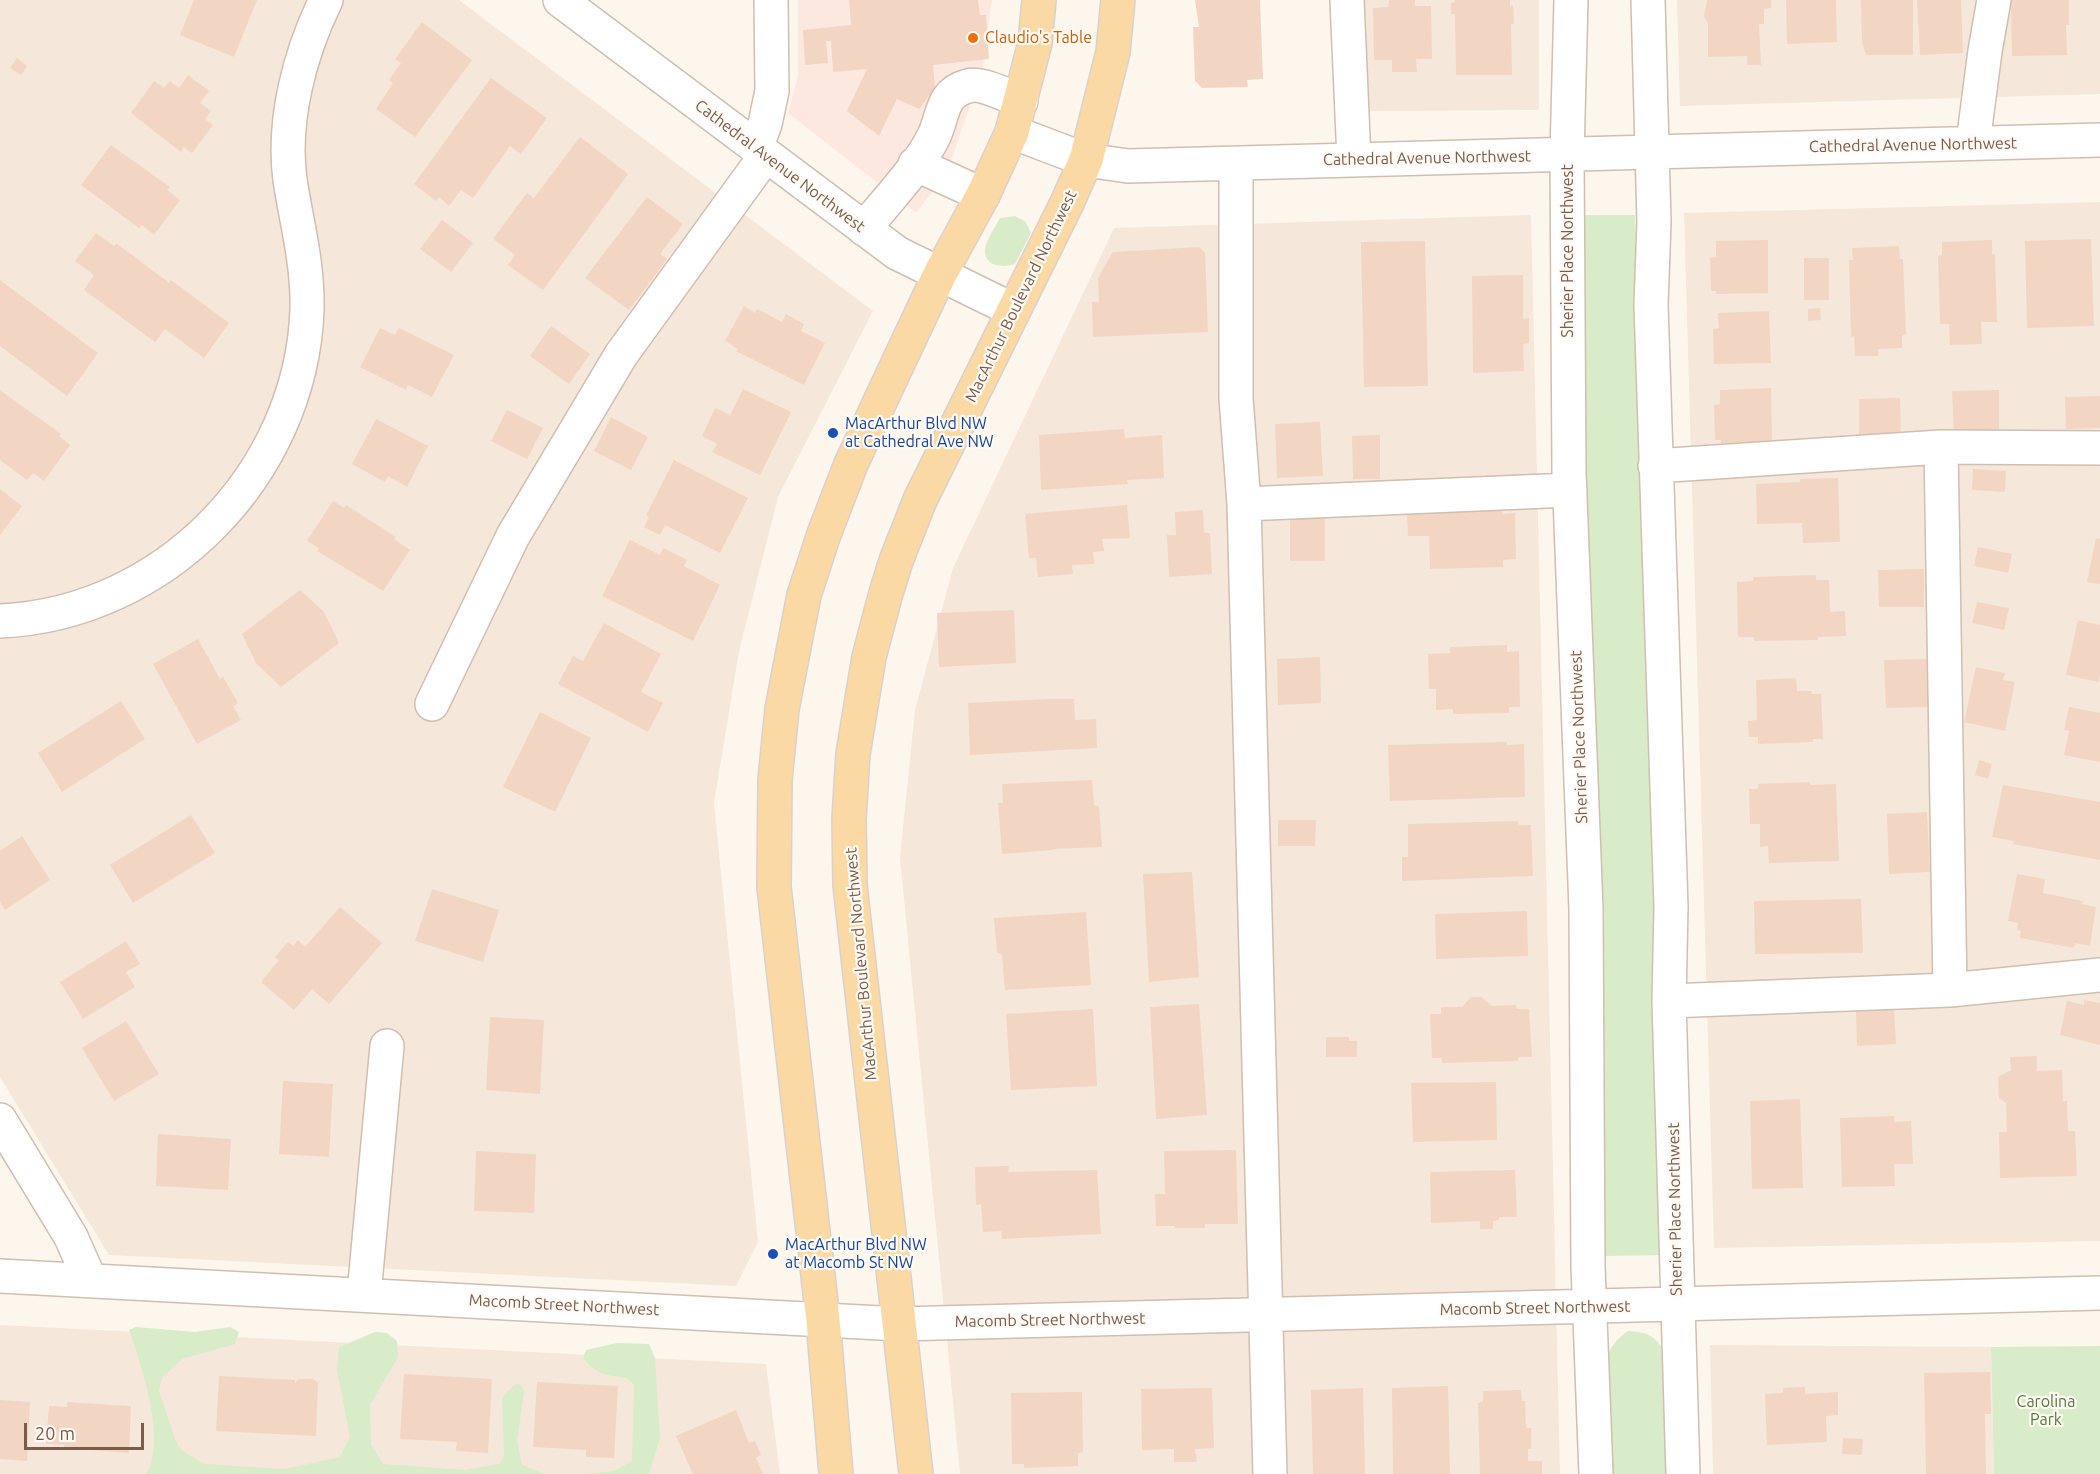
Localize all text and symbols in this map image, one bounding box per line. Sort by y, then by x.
place label: Claudio's Table [985,28,1092,48]
marker: Claudio's Table [966,31,980,45]
street label: Cathedral Avenue Northwest [691,96,869,236]
street label: Cathedral Avenue Northwest [1809,134,2017,156]
street label: Cathedral Avenue Northwest [1323,147,1531,169]
street label: Sherier Place Northwest [1558,164,1578,338]
street label: MacArthur Boulevard Northwest [961,187,1081,405]
place label: MacArthur Blvd NW at Cathedral Ave NW [845,414,994,452]
marker: MacArthur Blvd NW at Cathedral Ave NW [826,426,840,440]
street label: Sherier Place Northwest [1566,650,1592,824]
street label: MacArthur Boulevard Northwest [841,847,881,1081]
street label: Sherier Place Northwest [1664,1122,1686,1296]
place label: MacArthur Blvd NW at Macomb St NW [785,1235,927,1273]
marker: MacArthur Blvd NW at Macomb St NW [766,1247,780,1261]
street label: Macomb Street Northwest [468,1290,660,1320]
street label: Macomb Street Northwest [1439,1297,1631,1319]
street label: Macomb Street Northwest [954,1309,1146,1331]
park label: Carolina Park [2017,1392,2075,1430]
scale bar [27,1411,147,1449]
text: 20 m [35,1423,75,1443]

